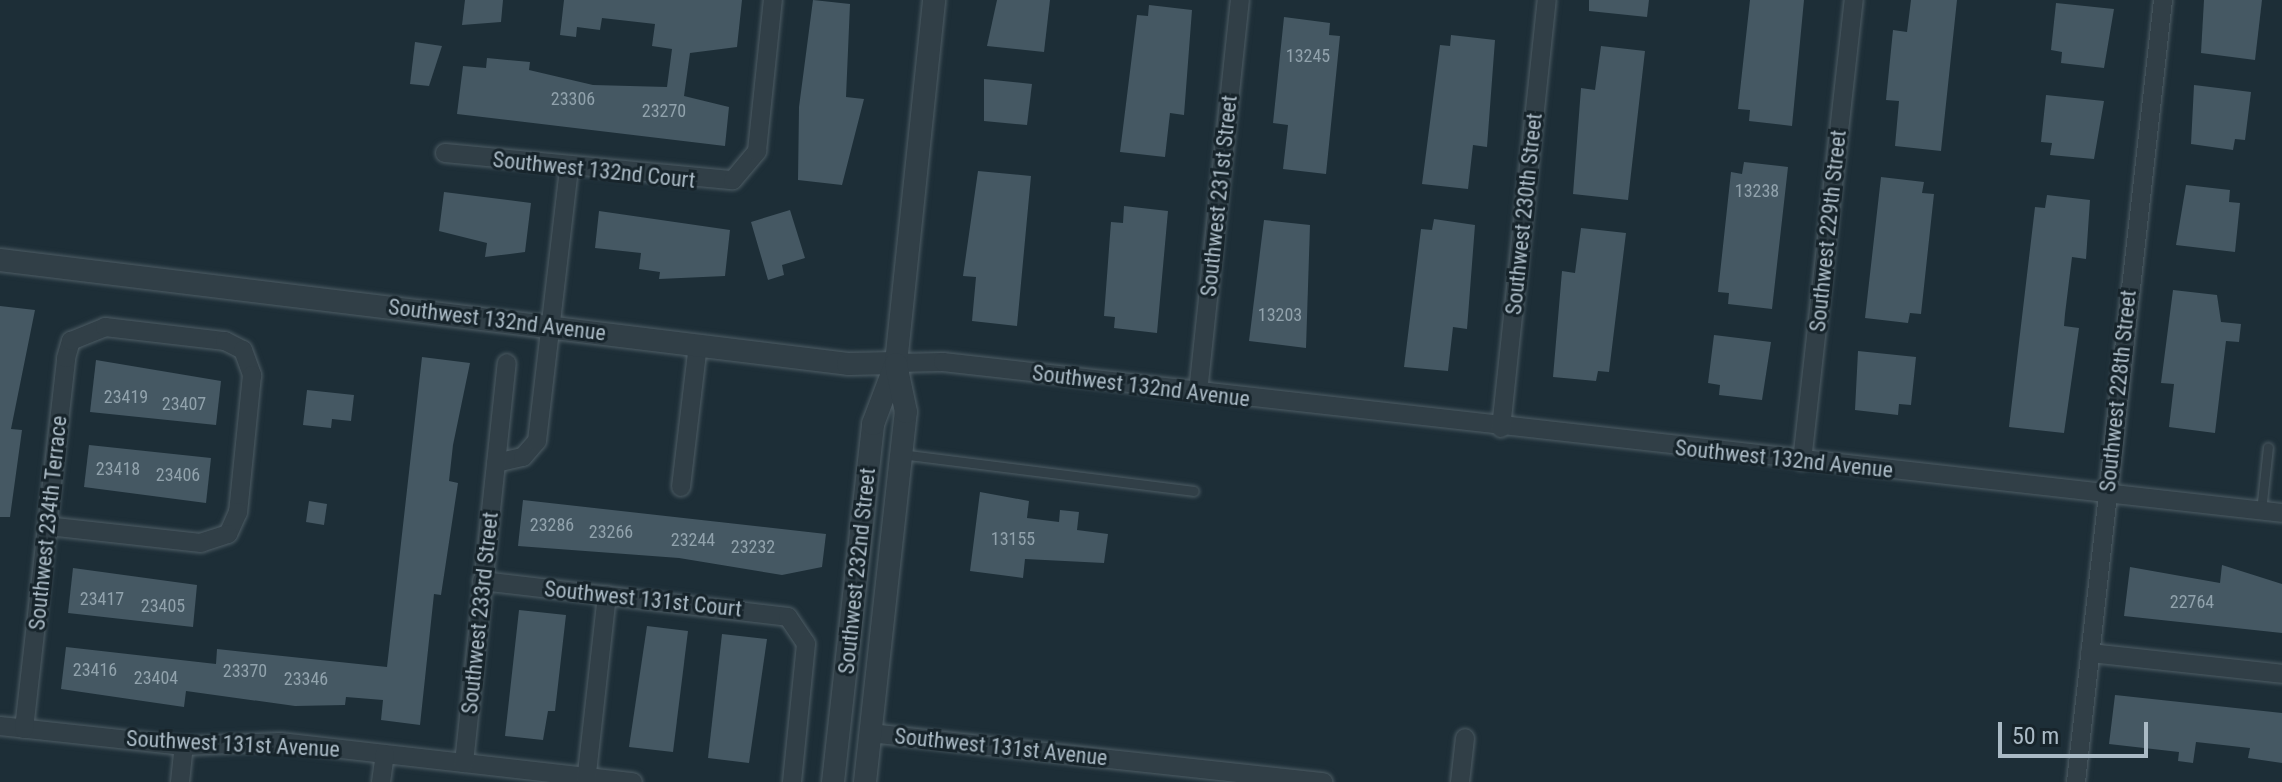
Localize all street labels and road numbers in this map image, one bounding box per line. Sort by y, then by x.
street label: Southwest 231st Street [1195,94,1243,298]
street label: Southwest 230th Street [1500,112,1548,316]
street label: Southwest 229th Street [1804,129,1852,333]
street label: Southwest 132nd Court [491,146,697,194]
street label: Southwest 228th Street [2094,289,2142,493]
street label: Southwest 132nd Avenue [387,294,607,346]
street label: Southwest 132nd Avenue [1031,360,1251,412]
street label: Southwest 234th Terrace [24,414,72,632]
street label: Southwest 132nd Avenue [1674,434,1894,484]
street label: Southwest 232nd Street [833,467,881,675]
street label: Southwest 233rd Street [456,511,504,715]
street label: Southwest 131st Court [543,575,743,623]
street label: Southwest 131st Avenue [893,723,1109,771]
street label: Southwest 131st Avenue [125,725,341,763]

